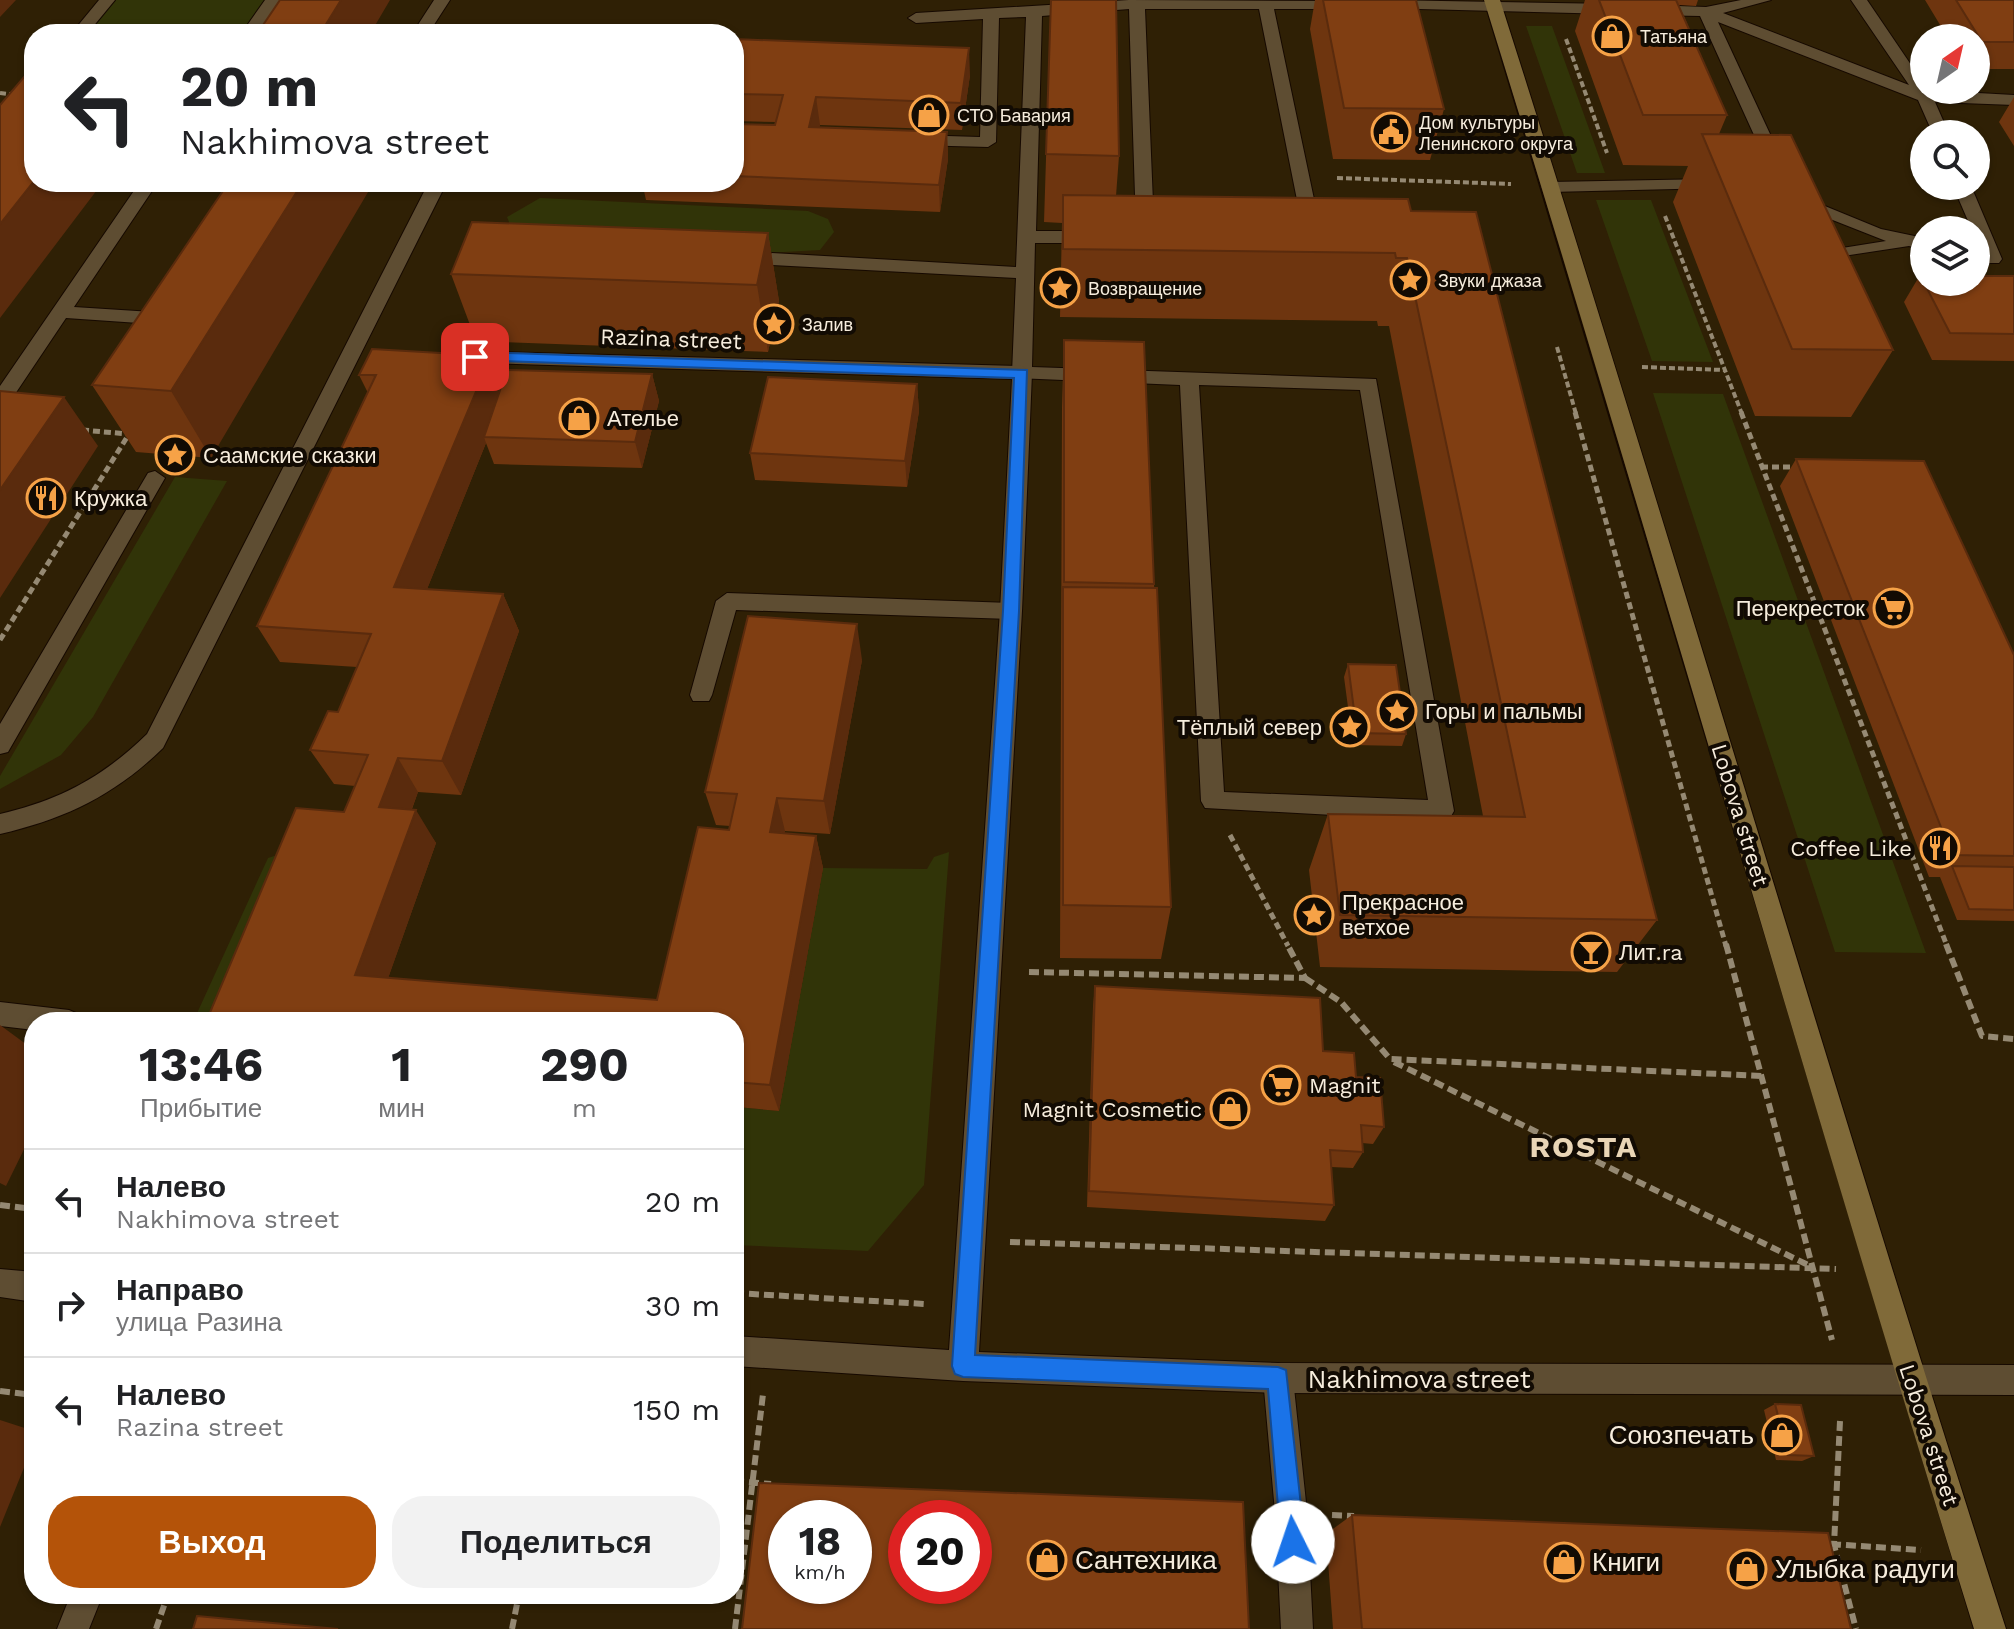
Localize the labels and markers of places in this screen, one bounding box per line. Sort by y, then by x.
shop icon: Татьяна [1591,15,1633,57]
place label: Татьяна [1640,26,1708,47]
shop icon: СТО Бавария [908,94,950,136]
place label: СТО Бавария [957,105,1071,126]
public building icon: Дом культуры Ленинского округа [1370,111,1412,153]
place label: Дом культуры Ленинского округа [1419,112,1574,154]
place icon: Звуки джаза [1389,259,1431,301]
place icon: Возвращение [1039,267,1081,309]
place label: Звуки джаза [1438,270,1543,291]
place label: Возвращение [1088,278,1202,299]
place icon: Залив [753,303,795,345]
place label: Залив [802,314,853,335]
pin [441,323,509,391]
shop icon: Ателье [558,397,600,439]
place label: Ателье [607,406,679,431]
place icon: Саамские сказки [154,434,196,476]
place label: Саамские сказки [203,443,376,468]
restaurant icon: Кружка [25,477,67,519]
place label: Кружка [74,486,148,511]
supermarket icon: Перекресток [1872,587,1914,629]
place label: Перекресток [1736,596,1865,621]
place icon: Горы и пальмы [1376,690,1418,732]
place label: Горы и пальмы [1425,699,1582,724]
place icon: Тёплый север [1329,706,1371,748]
place label: Тёплый север [1177,715,1322,740]
restaurant icon: Coffee Like [1919,827,1961,869]
place label: Coffee Like [1790,836,1912,861]
place label: Прекрасное ветхое [1342,890,1464,940]
place icon: Прекрасное ветхое [1293,894,1335,936]
bar icon: Лит.ra [1570,931,1612,973]
place label: Лит.ra [1619,940,1683,965]
supermarket icon: Magnit [1260,1064,1302,1106]
place label: Magnit [1309,1073,1381,1098]
shop icon: Magnit Cosmetic [1209,1088,1251,1130]
place label: Magnit Cosmetic [1022,1097,1202,1122]
shop icon: Союзпечать [1761,1414,1803,1456]
place label: Союзпечать [1609,1420,1754,1450]
shop icon: Сантехника [1026,1539,1068,1581]
shop icon: Книги [1543,1541,1585,1583]
place label: Сантехника [1075,1545,1217,1575]
place label: Книги [1592,1547,1660,1577]
shop icon: Улыбка радуги [1726,1548,1768,1590]
place label: Улыбка радуги [1775,1554,1955,1584]

